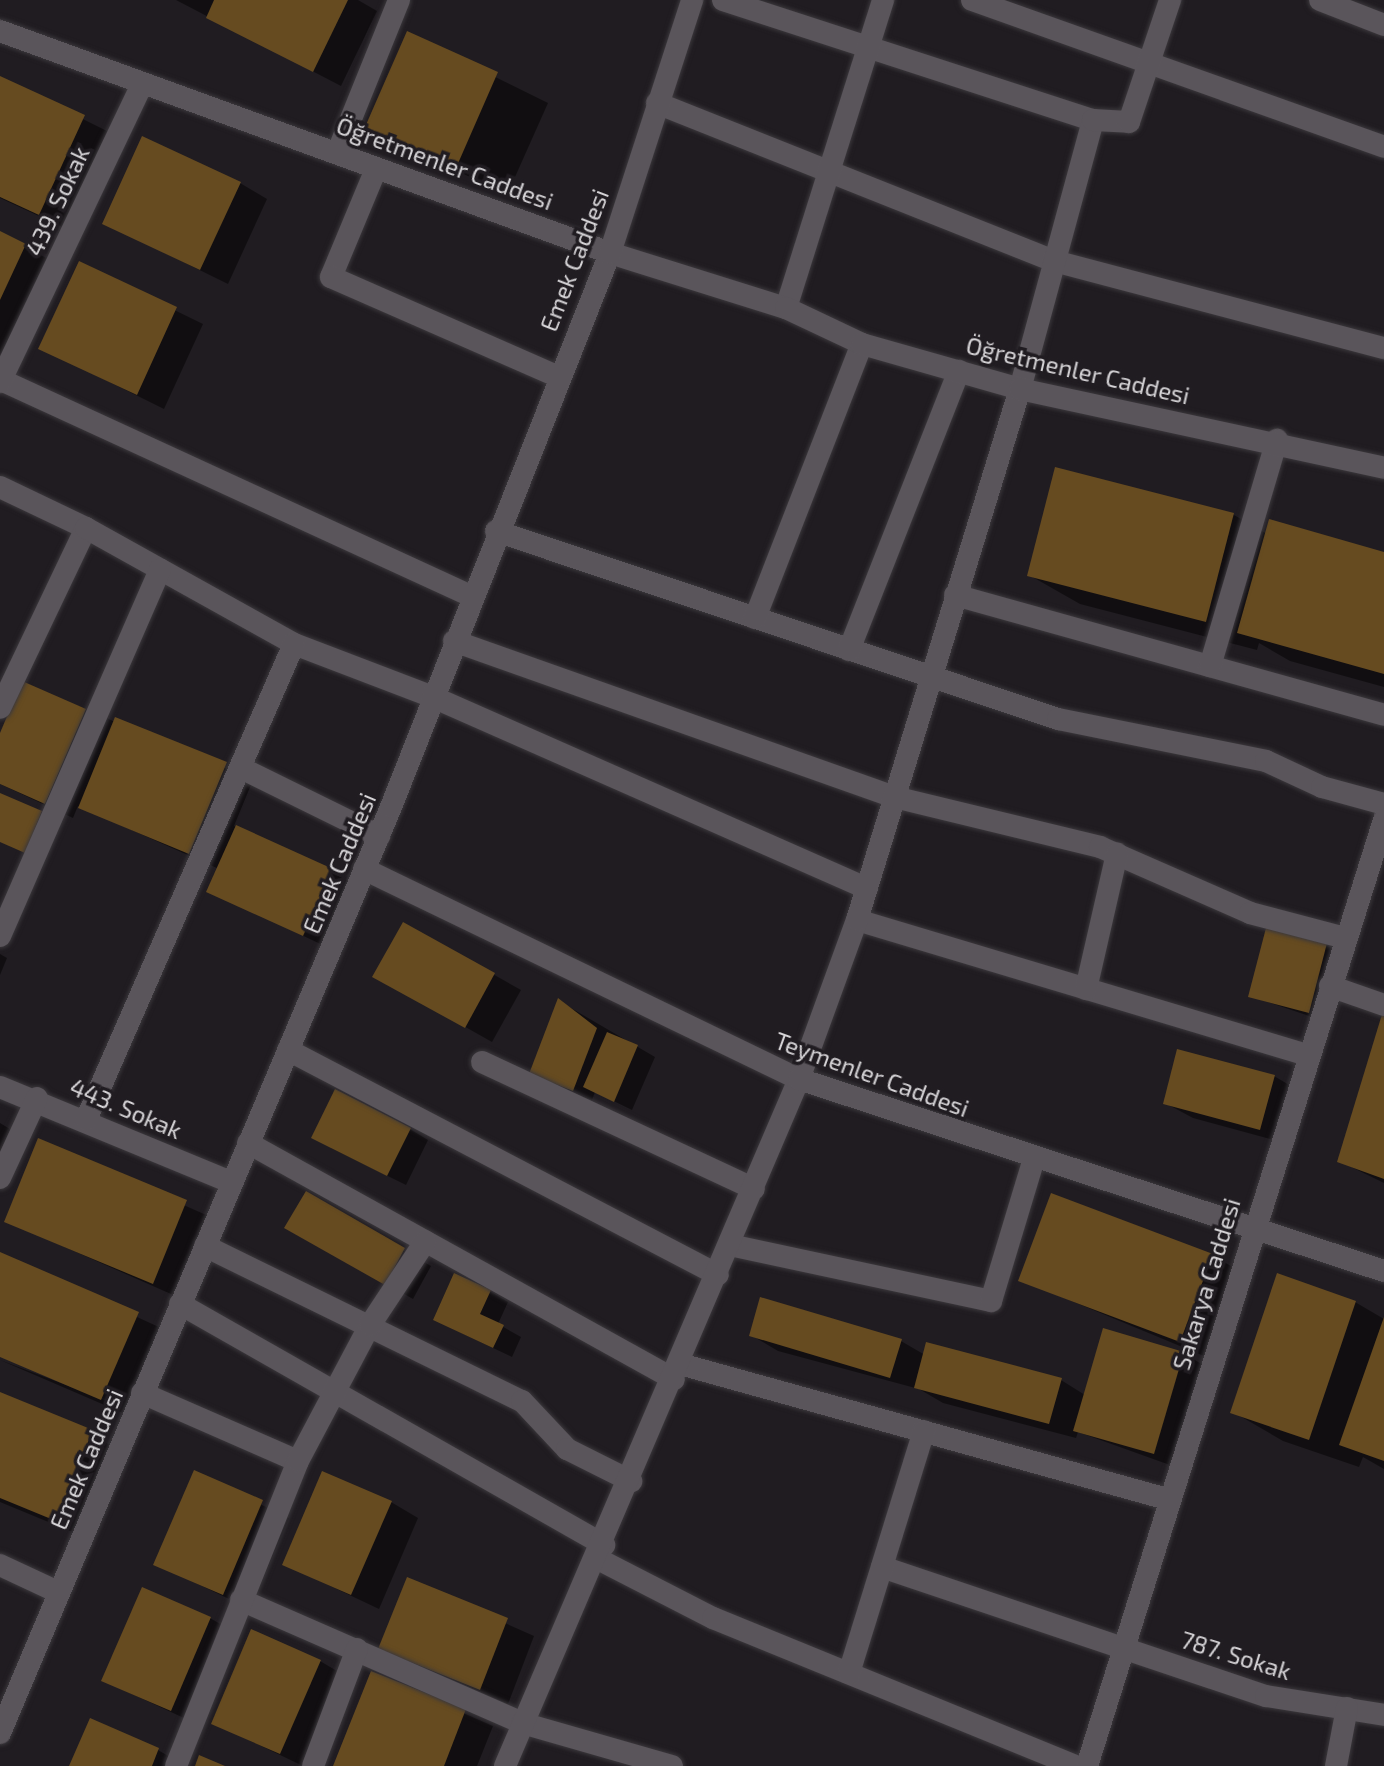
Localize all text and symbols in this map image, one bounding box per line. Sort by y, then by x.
street label: Öğretmenler Caddesi [332,110,558,216]
street label: 439. Sokak [19,142,95,260]
street label: Emek Caddesi [534,185,614,335]
street label: Öğretmenler Caddesi [963,330,1193,410]
street label: Emek Caddesi [296,788,382,938]
street label: Teymenler Caddesi [771,1025,973,1123]
street label: 443. Sokak [66,1072,186,1144]
street label: Sakarya Caddesi [1166,1195,1246,1373]
street label: Emek Caddesi [43,1384,129,1534]
street label: 787. Sokak [1177,1625,1295,1685]

